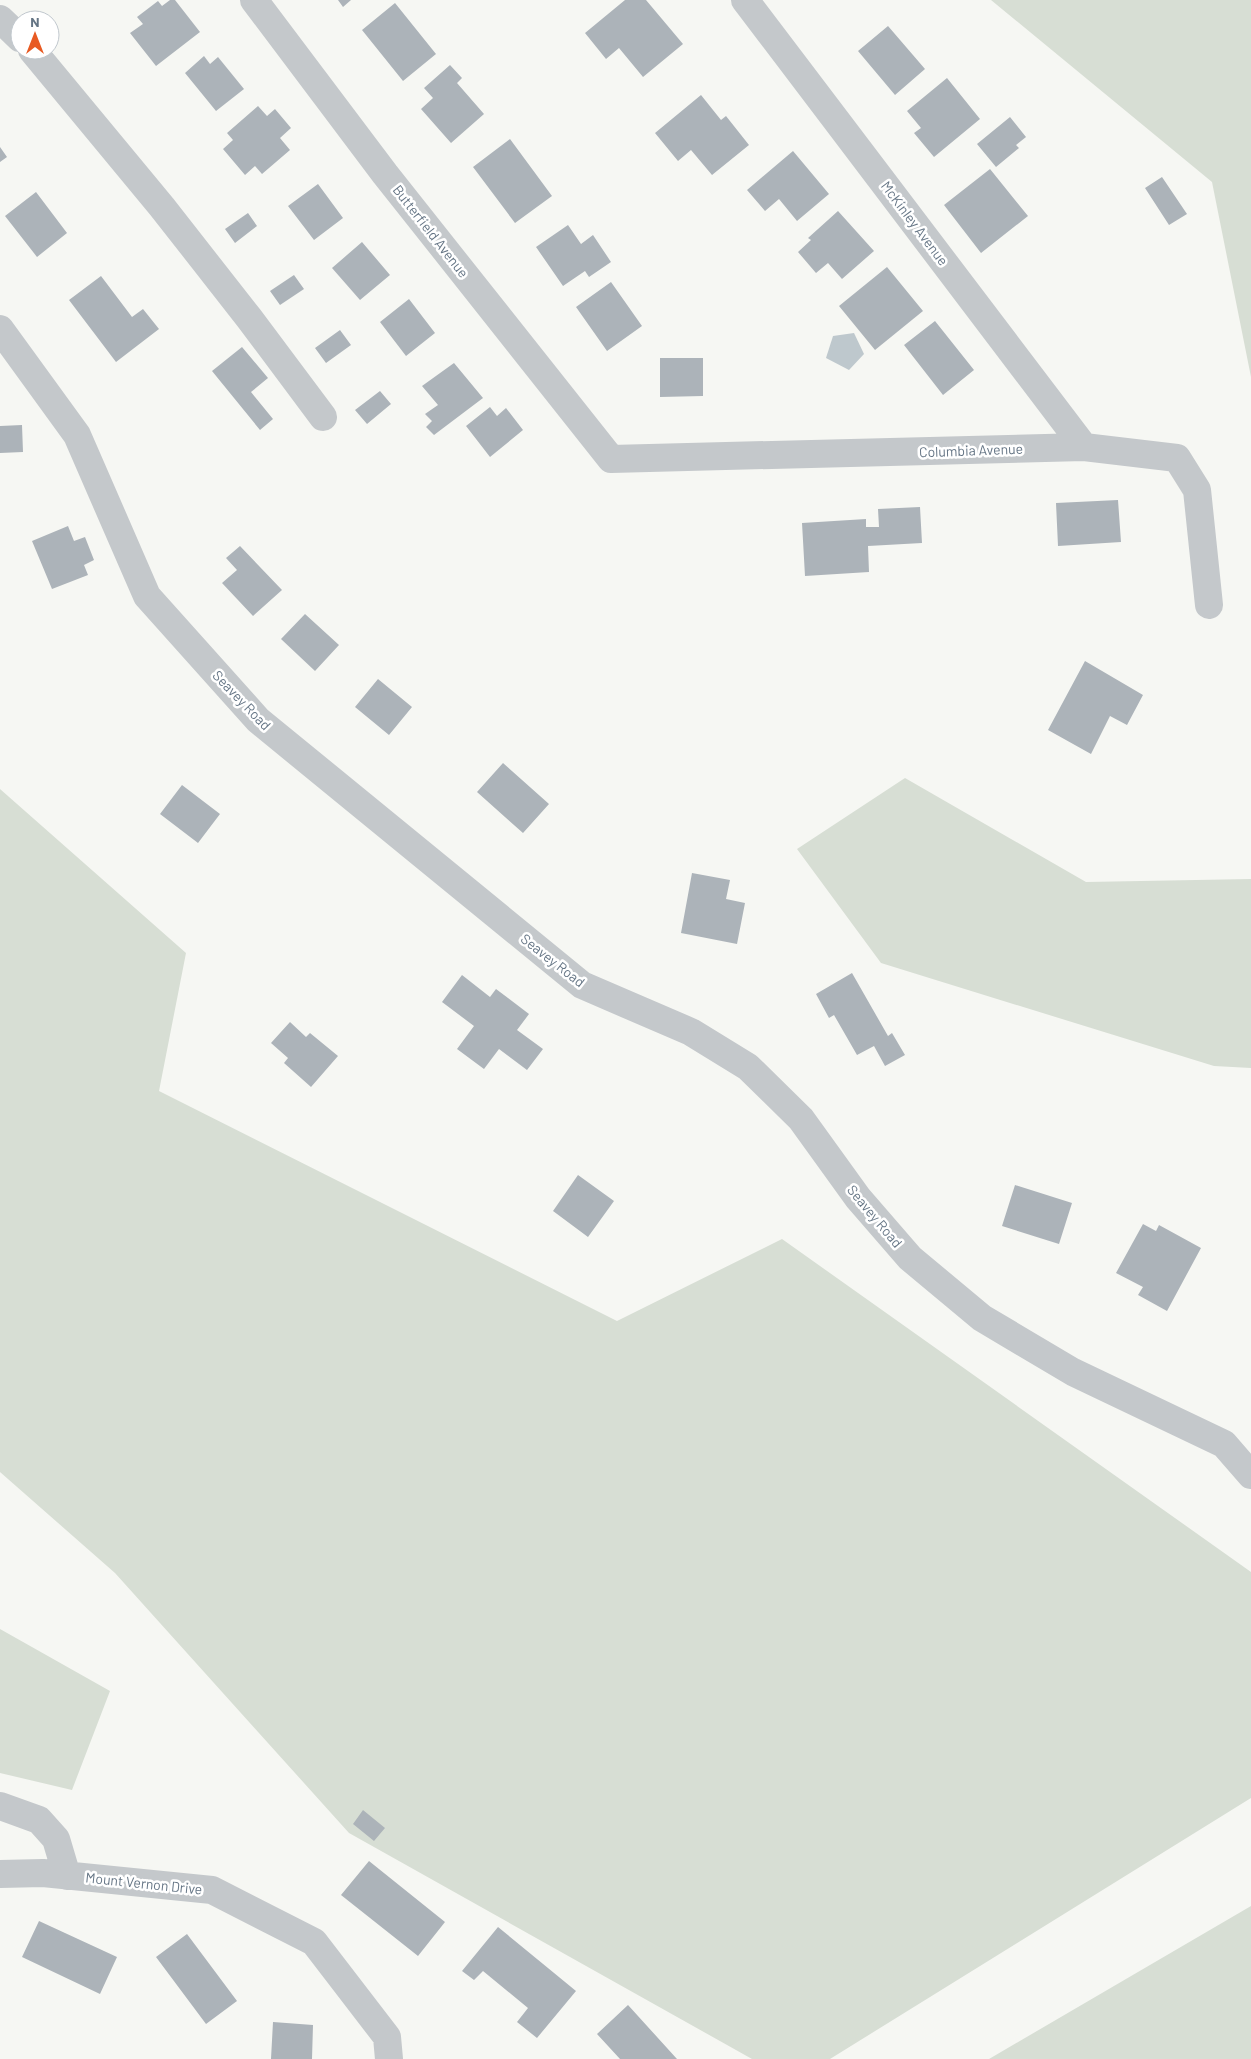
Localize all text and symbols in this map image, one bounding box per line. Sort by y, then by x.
north arrow [10,10,60,60]
text: N [30,13,40,30]
street label: McKinley Avenue [878,177,952,269]
street label: Butterfield Avenue [390,181,472,281]
street label: Columbia Avenue [919,440,1023,460]
street label: Seavey Road [209,667,275,733]
street label: Seavey Road [518,930,588,990]
street label: Seavey Road [844,1181,906,1251]
street label: Mount Vernon Drive [85,1868,203,1898]

